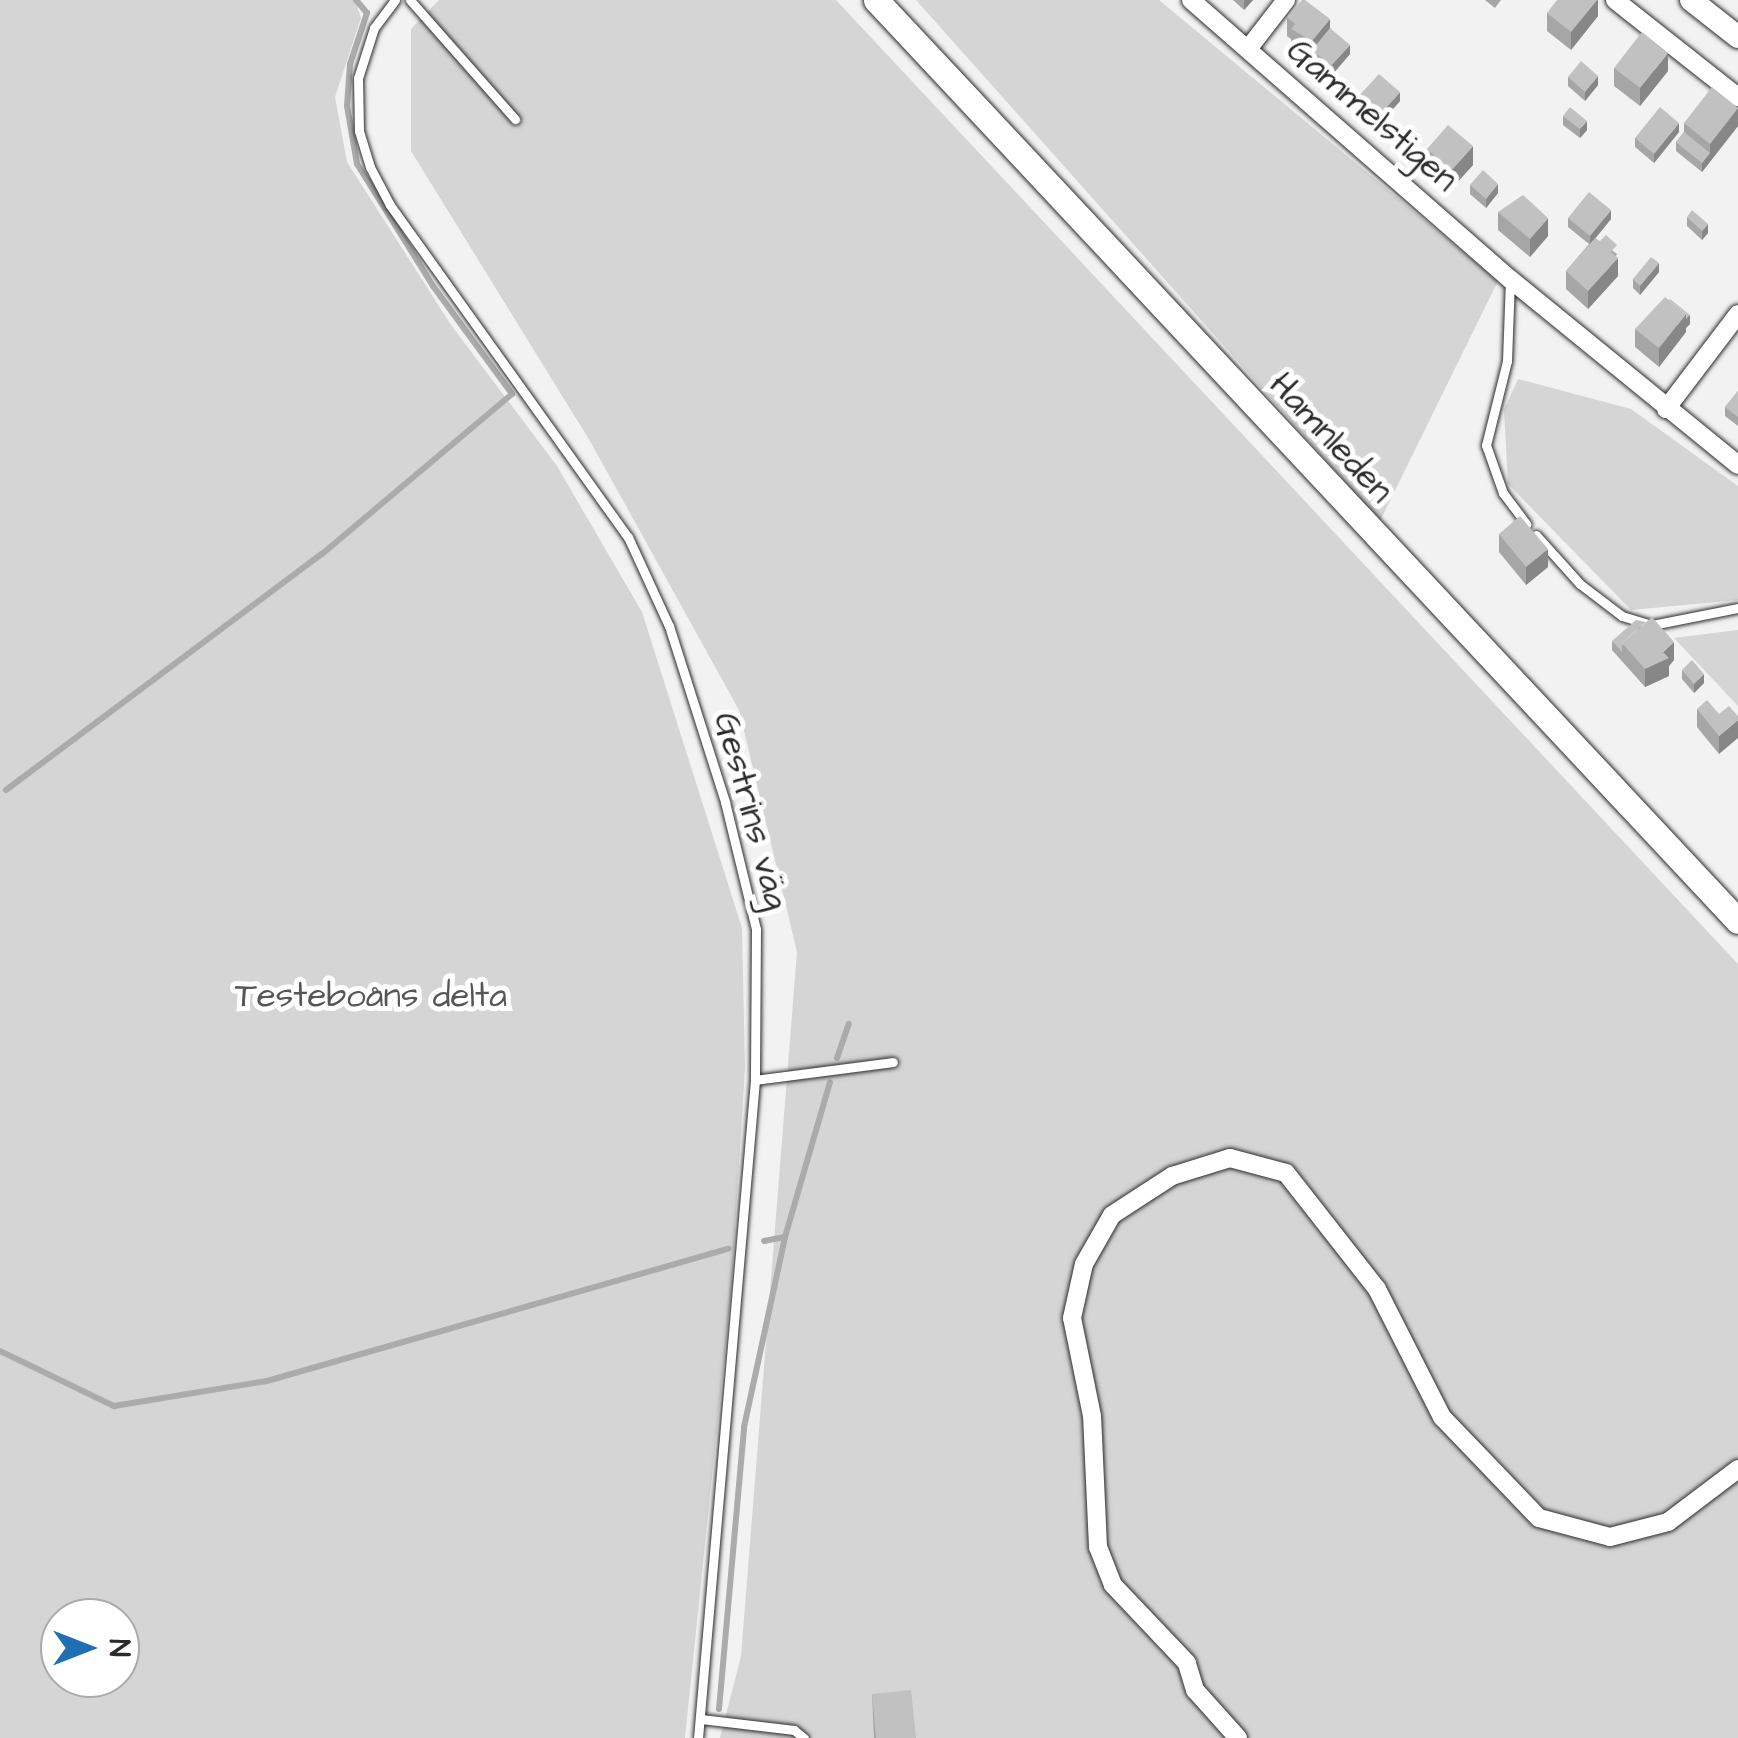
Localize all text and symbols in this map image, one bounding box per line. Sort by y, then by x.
street label: Gammelstigen [1278,29,1466,201]
street label: Hamnleden [1260,364,1402,512]
street label: Gestrins väg [704,708,798,914]
park label: Testeboåns delta [235,975,507,1017]
north arrow [40,1598,140,1698]
text: N [99,1639,138,1657]

